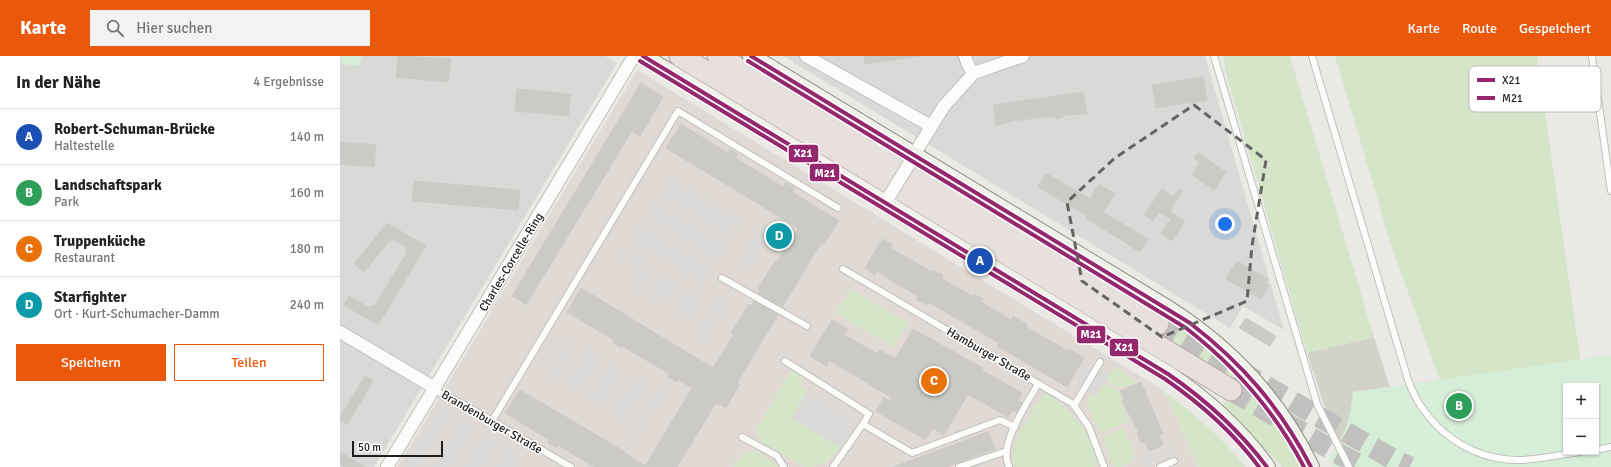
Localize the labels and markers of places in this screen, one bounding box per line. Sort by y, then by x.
pin: D [766,221,792,251]
pin: A [967,246,993,276]
pin: C [921,366,947,396]
pin: B [1446,391,1472,421]

